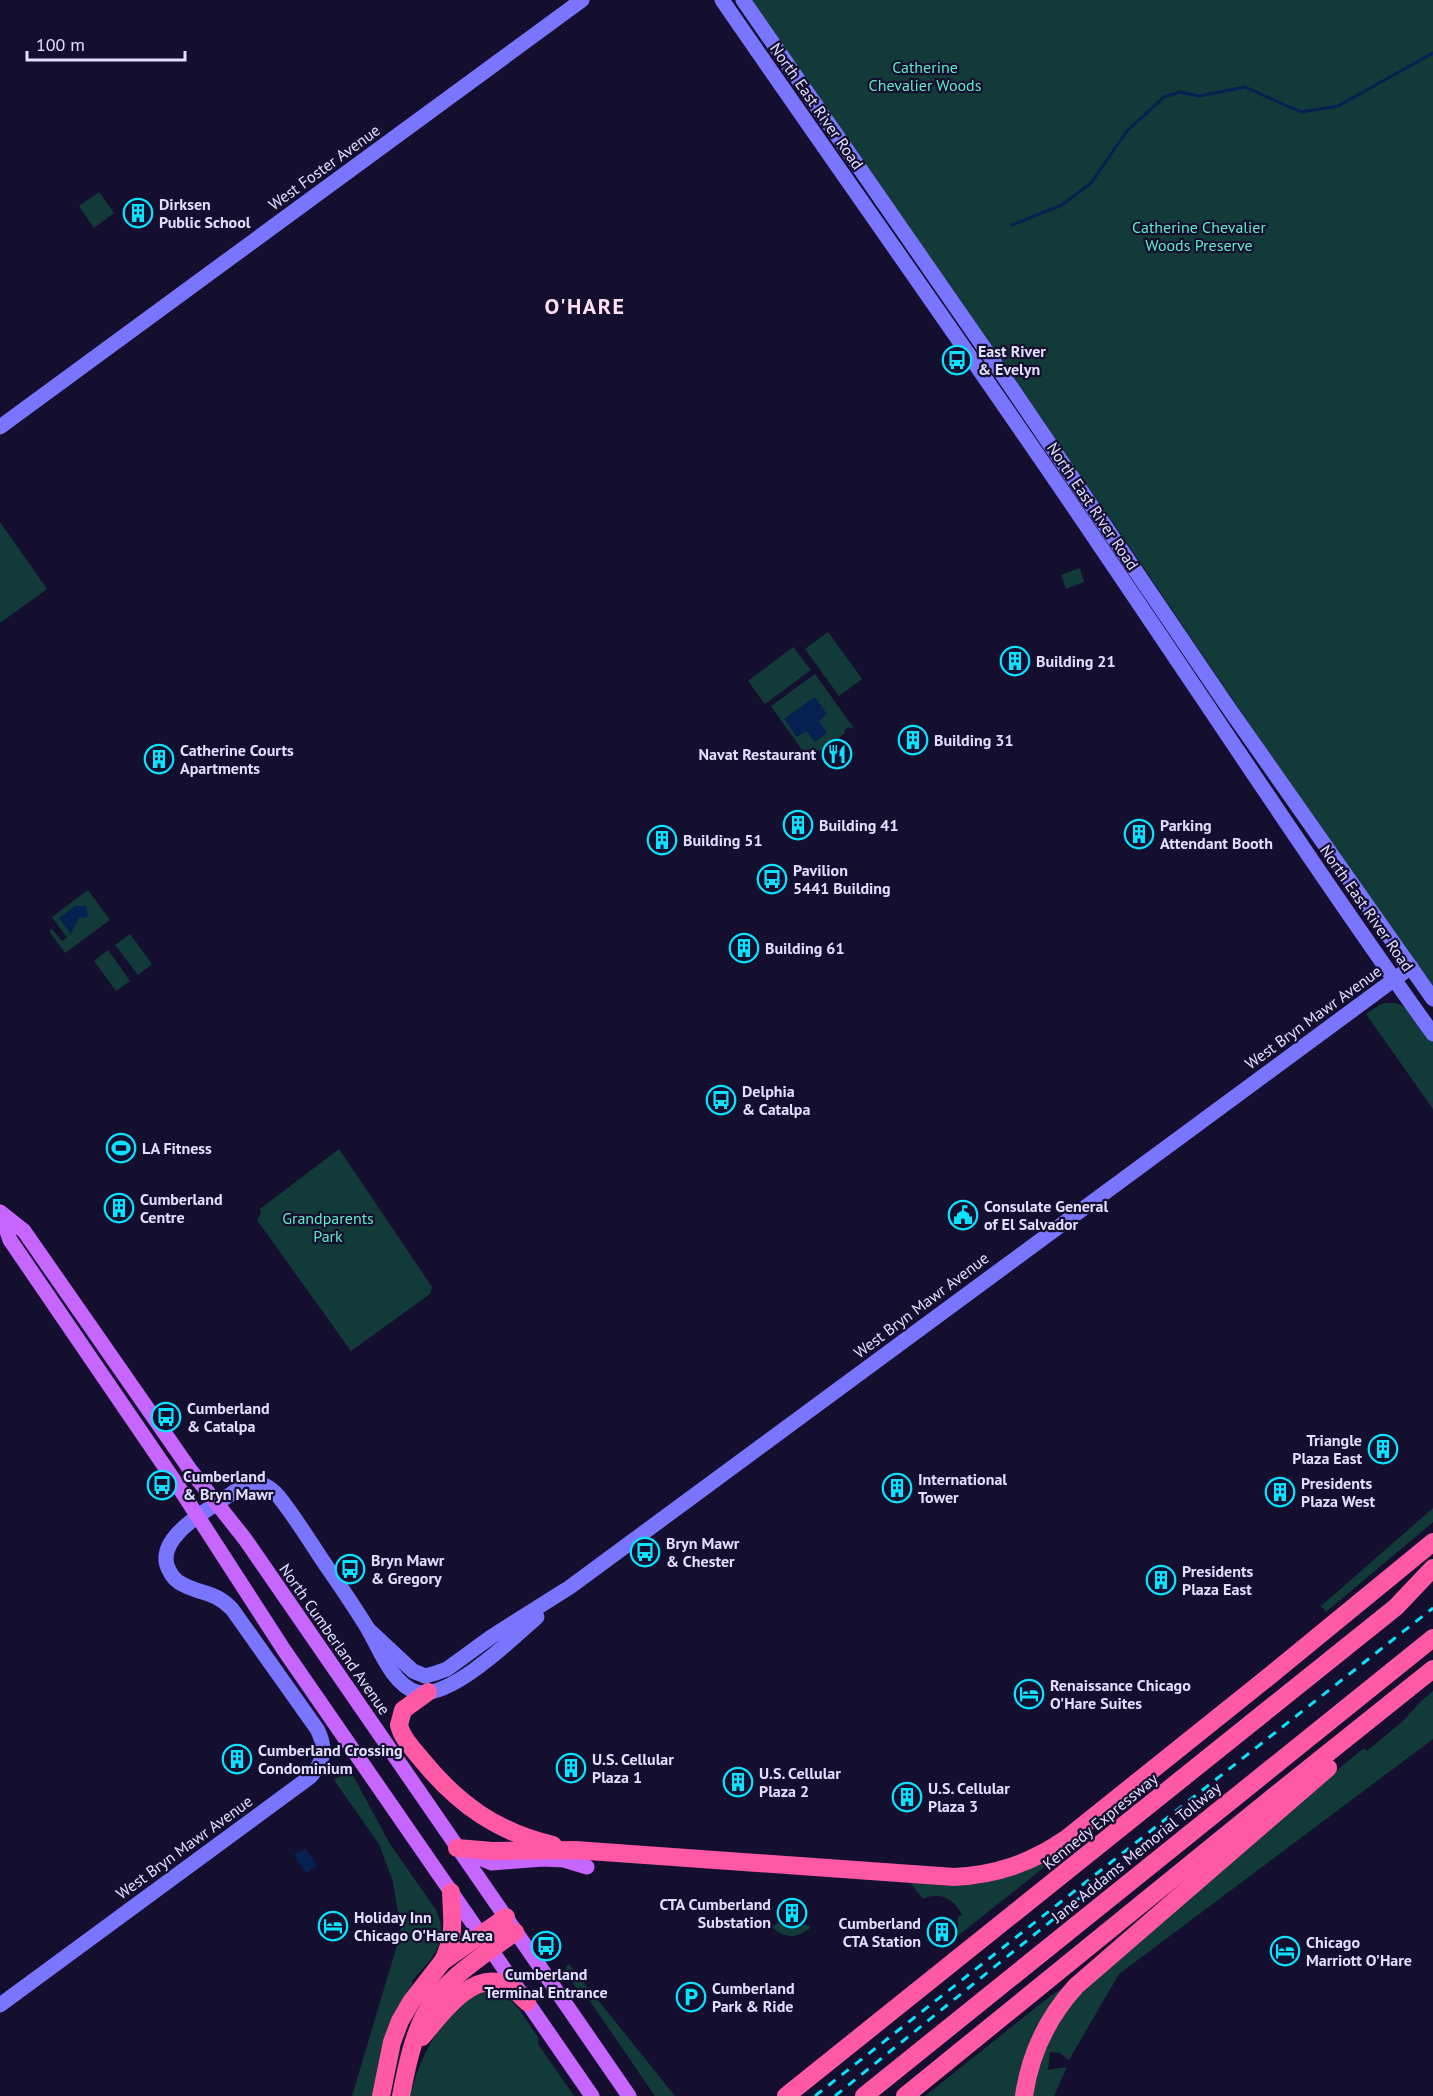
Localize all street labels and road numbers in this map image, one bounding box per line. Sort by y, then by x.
street label: North East River Road [766,39,868,173]
street label: West Foster Avenue [264,120,384,214]
street label: North East River Road [1043,438,1143,574]
street label: North East River Road [1316,841,1418,975]
street label: West Bryn Mawr Avenue [1241,961,1385,1073]
street label: West Bryn Mawr Avenue [850,1248,992,1362]
street label: North Cumberland Avenue [275,1559,395,1719]
street label: Kennedy Expressway [1038,1768,1162,1874]
street label: Jane Addams Memorial Tollway [1047,1777,1225,1927]
street label: West Bryn Mawr Avenue [112,1791,256,1903]

